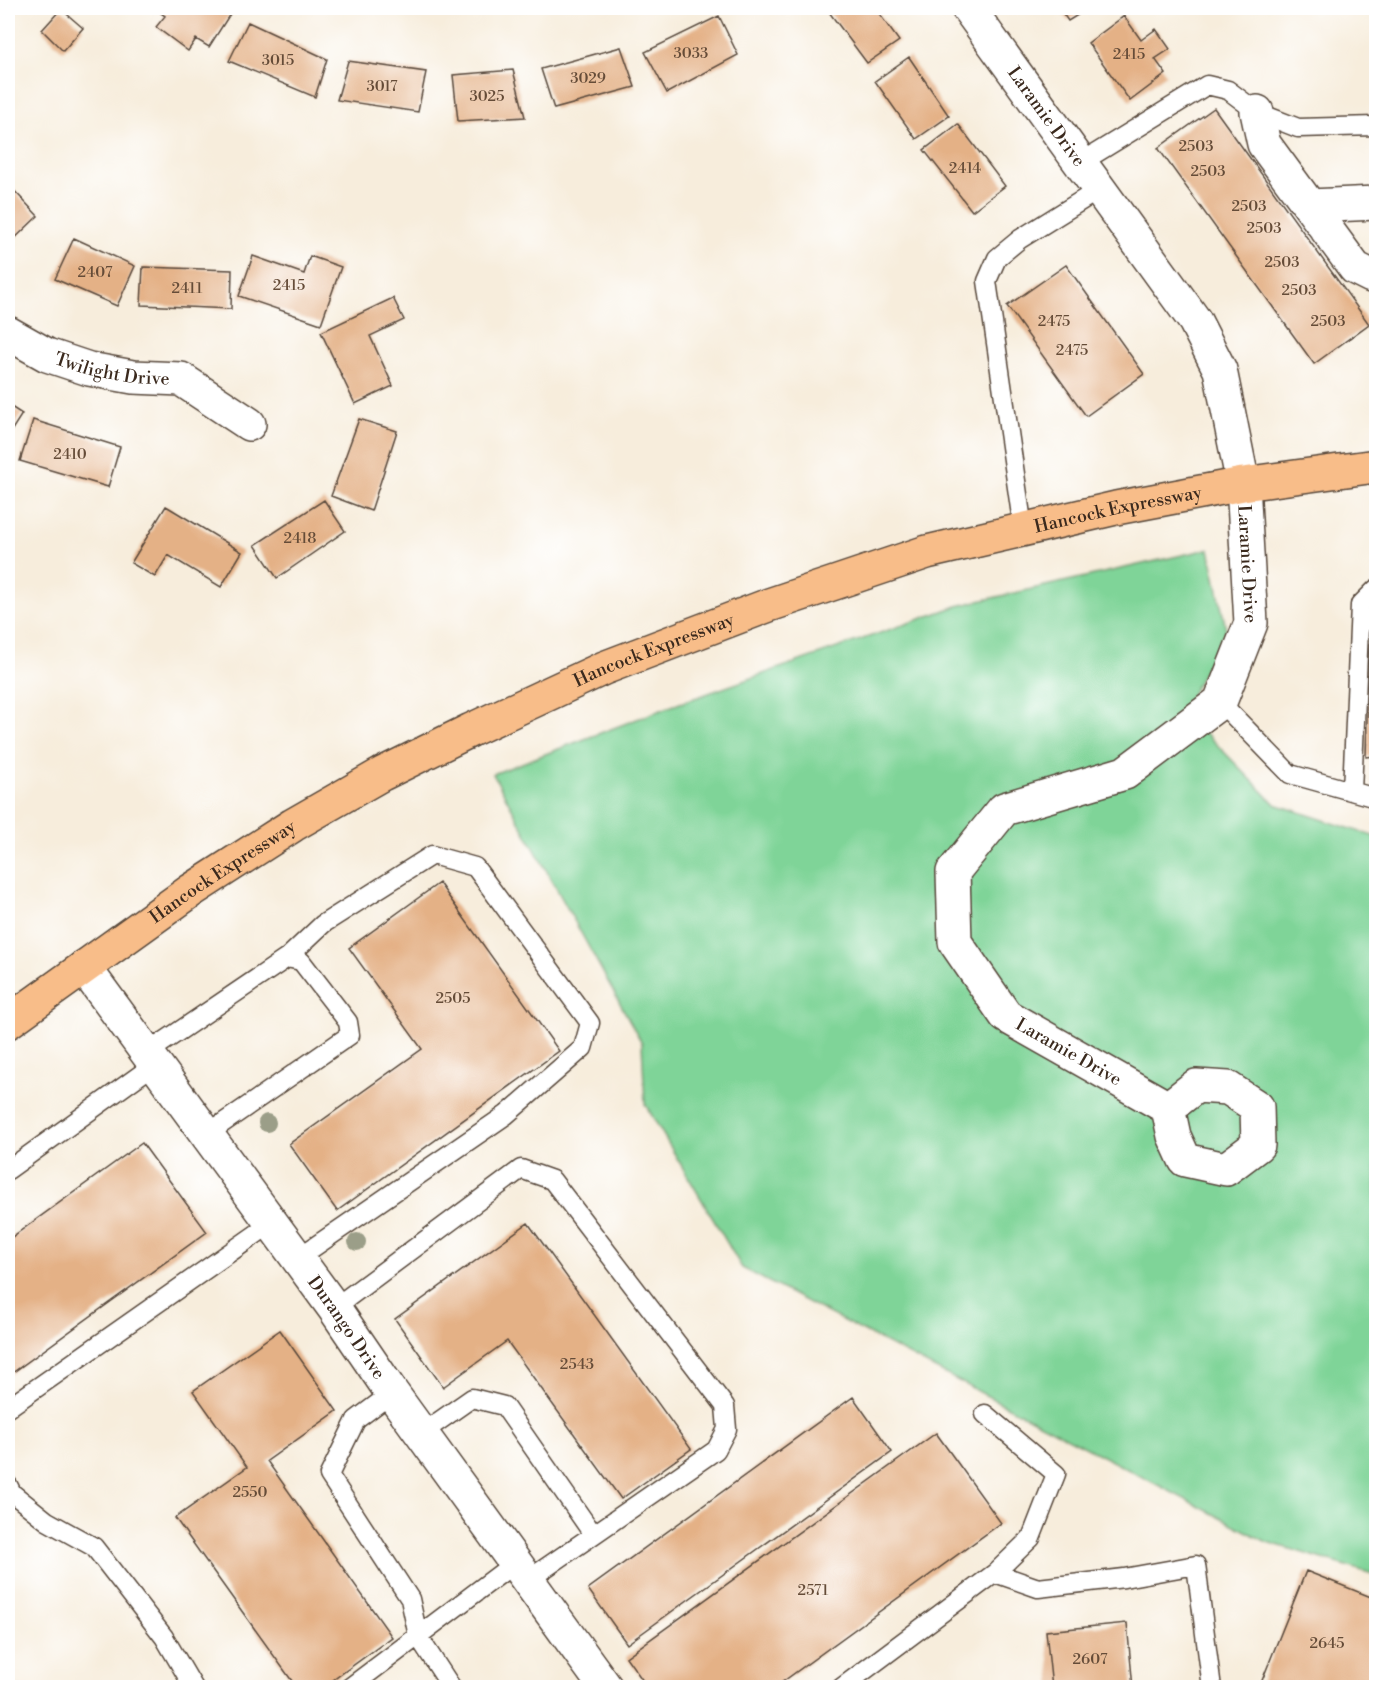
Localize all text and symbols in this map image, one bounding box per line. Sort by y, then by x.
house number: 3033 [674,44,708,63]
house number: 2415 [1113,45,1145,64]
house number: 3015 [262,51,294,70]
street label: Laramie Drive [1002,62,1090,171]
house number: 3029 [570,69,606,88]
house number: 3017 [367,77,398,96]
house number: 3025 [470,87,504,106]
house number: 2503 [1178,137,1214,156]
house number: 2414 [949,159,981,178]
house number: 2503 [1190,162,1226,181]
house number: 2503 [1231,197,1267,216]
house number: 2503 [1246,219,1282,238]
house number: 2503 [1264,253,1300,272]
house number: 2407 [78,263,113,282]
house number: 2415 [273,276,305,295]
house number: 2411 [171,279,203,298]
house number: 2503 [1281,281,1317,300]
house number: 2475 [1038,312,1070,331]
house number: 2503 [1310,312,1346,331]
house number: 2475 [1056,341,1088,360]
street label: Twilight Drive [52,347,170,391]
house number: 2410 [53,445,87,464]
street label: Hancock Expressway [1032,481,1204,539]
street label: Laramie Drive [1232,504,1262,624]
house number: 2418 [284,529,316,548]
street label: Hancock Expressway [570,608,738,693]
street label: Hancock Expressway [145,815,300,929]
house number: 2505 [435,989,471,1008]
street label: Laramie Drive [1011,1013,1126,1091]
street label: Durango Drive [302,1271,390,1384]
house number: 2543 [560,1355,594,1374]
house number: 2550 [232,1483,268,1502]
house number: 2571 [798,1581,829,1600]
house number: 2645 [1309,1634,1345,1653]
house number: 2607 [1073,1650,1108,1669]

